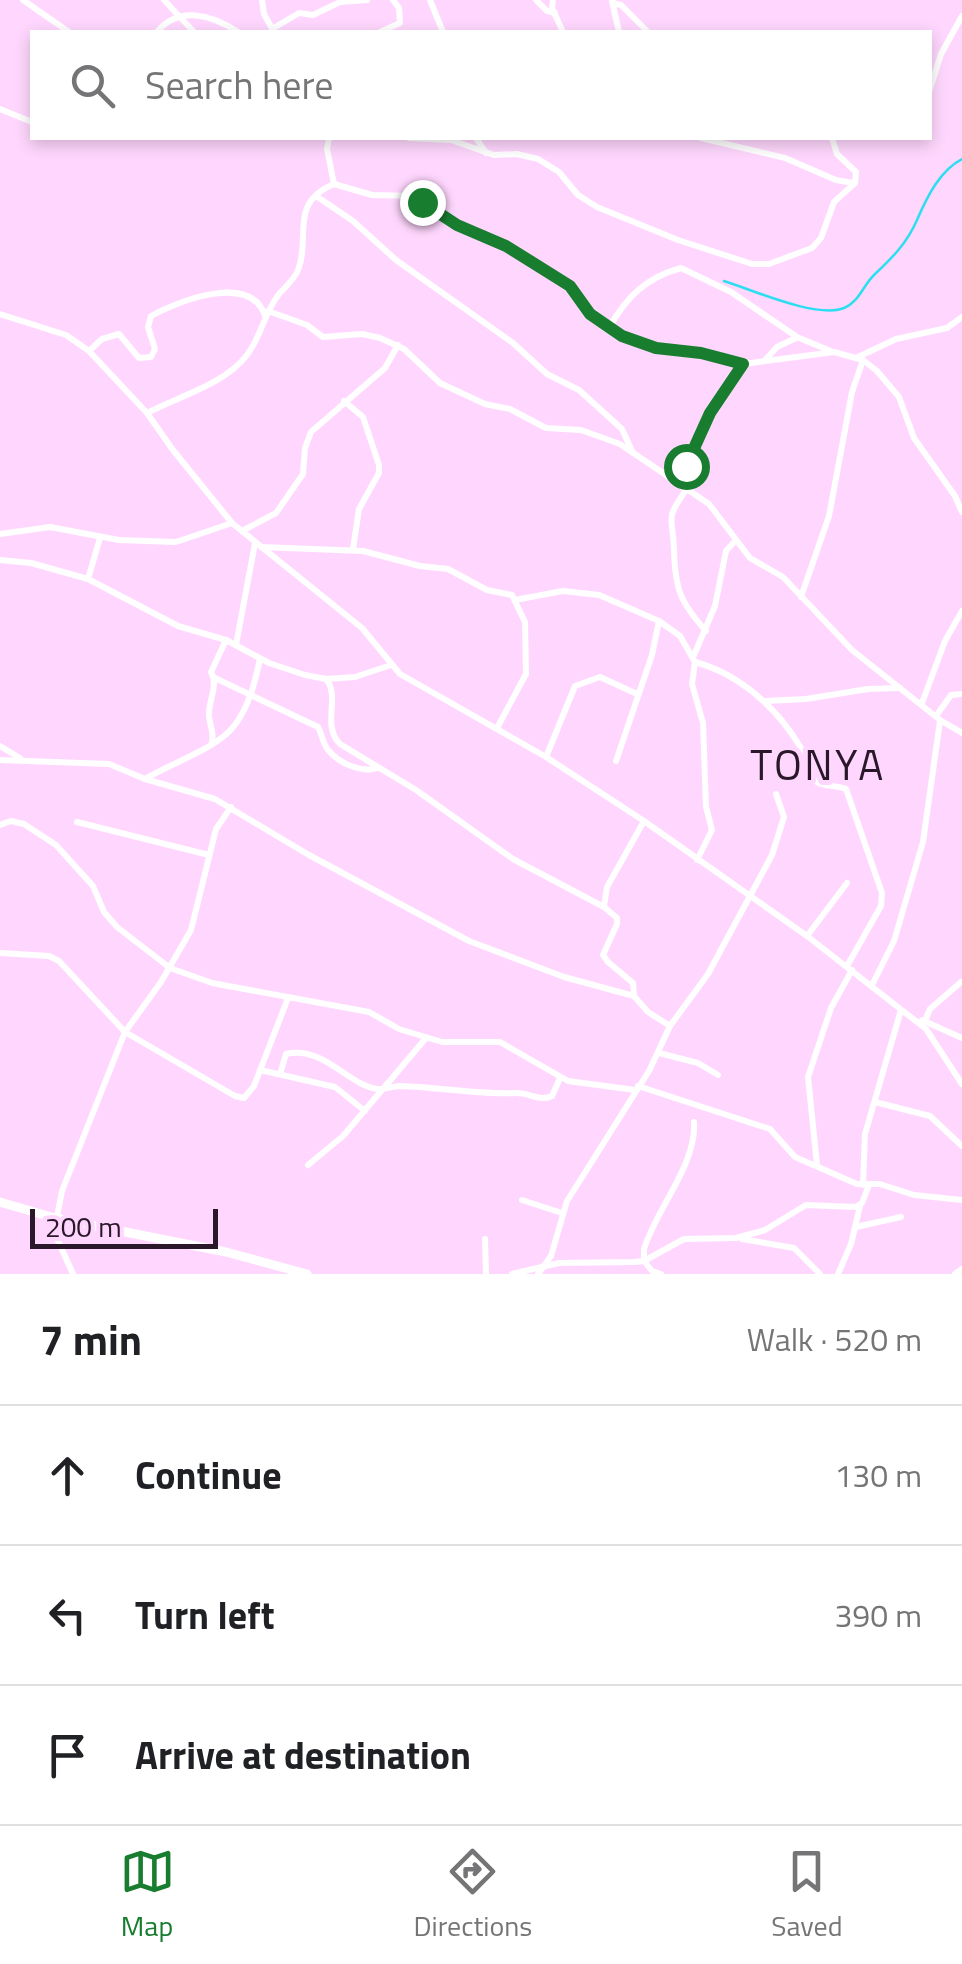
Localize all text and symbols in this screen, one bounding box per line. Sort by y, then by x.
search box [30,30,932,140]
text: Search here [145,56,333,114]
icon: search [65,58,120,113]
route end [400,180,446,226]
route start [664,444,710,490]
district label: TONYA [750,732,886,796]
scale bar [30,1204,218,1248]
text: 200 m [45,1205,122,1248]
text: 7 min [40,1307,142,1371]
text: Walk · 520 m [747,1315,922,1363]
text: Continue [135,1446,282,1504]
icon: ahead [40,1448,95,1503]
text: 130 m [834,1451,922,1499]
text: Turn left [135,1586,275,1644]
icon: left [40,1588,95,1643]
text: 390 m [834,1591,922,1639]
text: Arrive at destination [135,1726,471,1784]
icon: arrive [40,1728,95,1783]
tab: Map [120,1844,175,1947]
tab: Directions [414,1844,532,1947]
tab: Saved [771,1844,842,1947]

